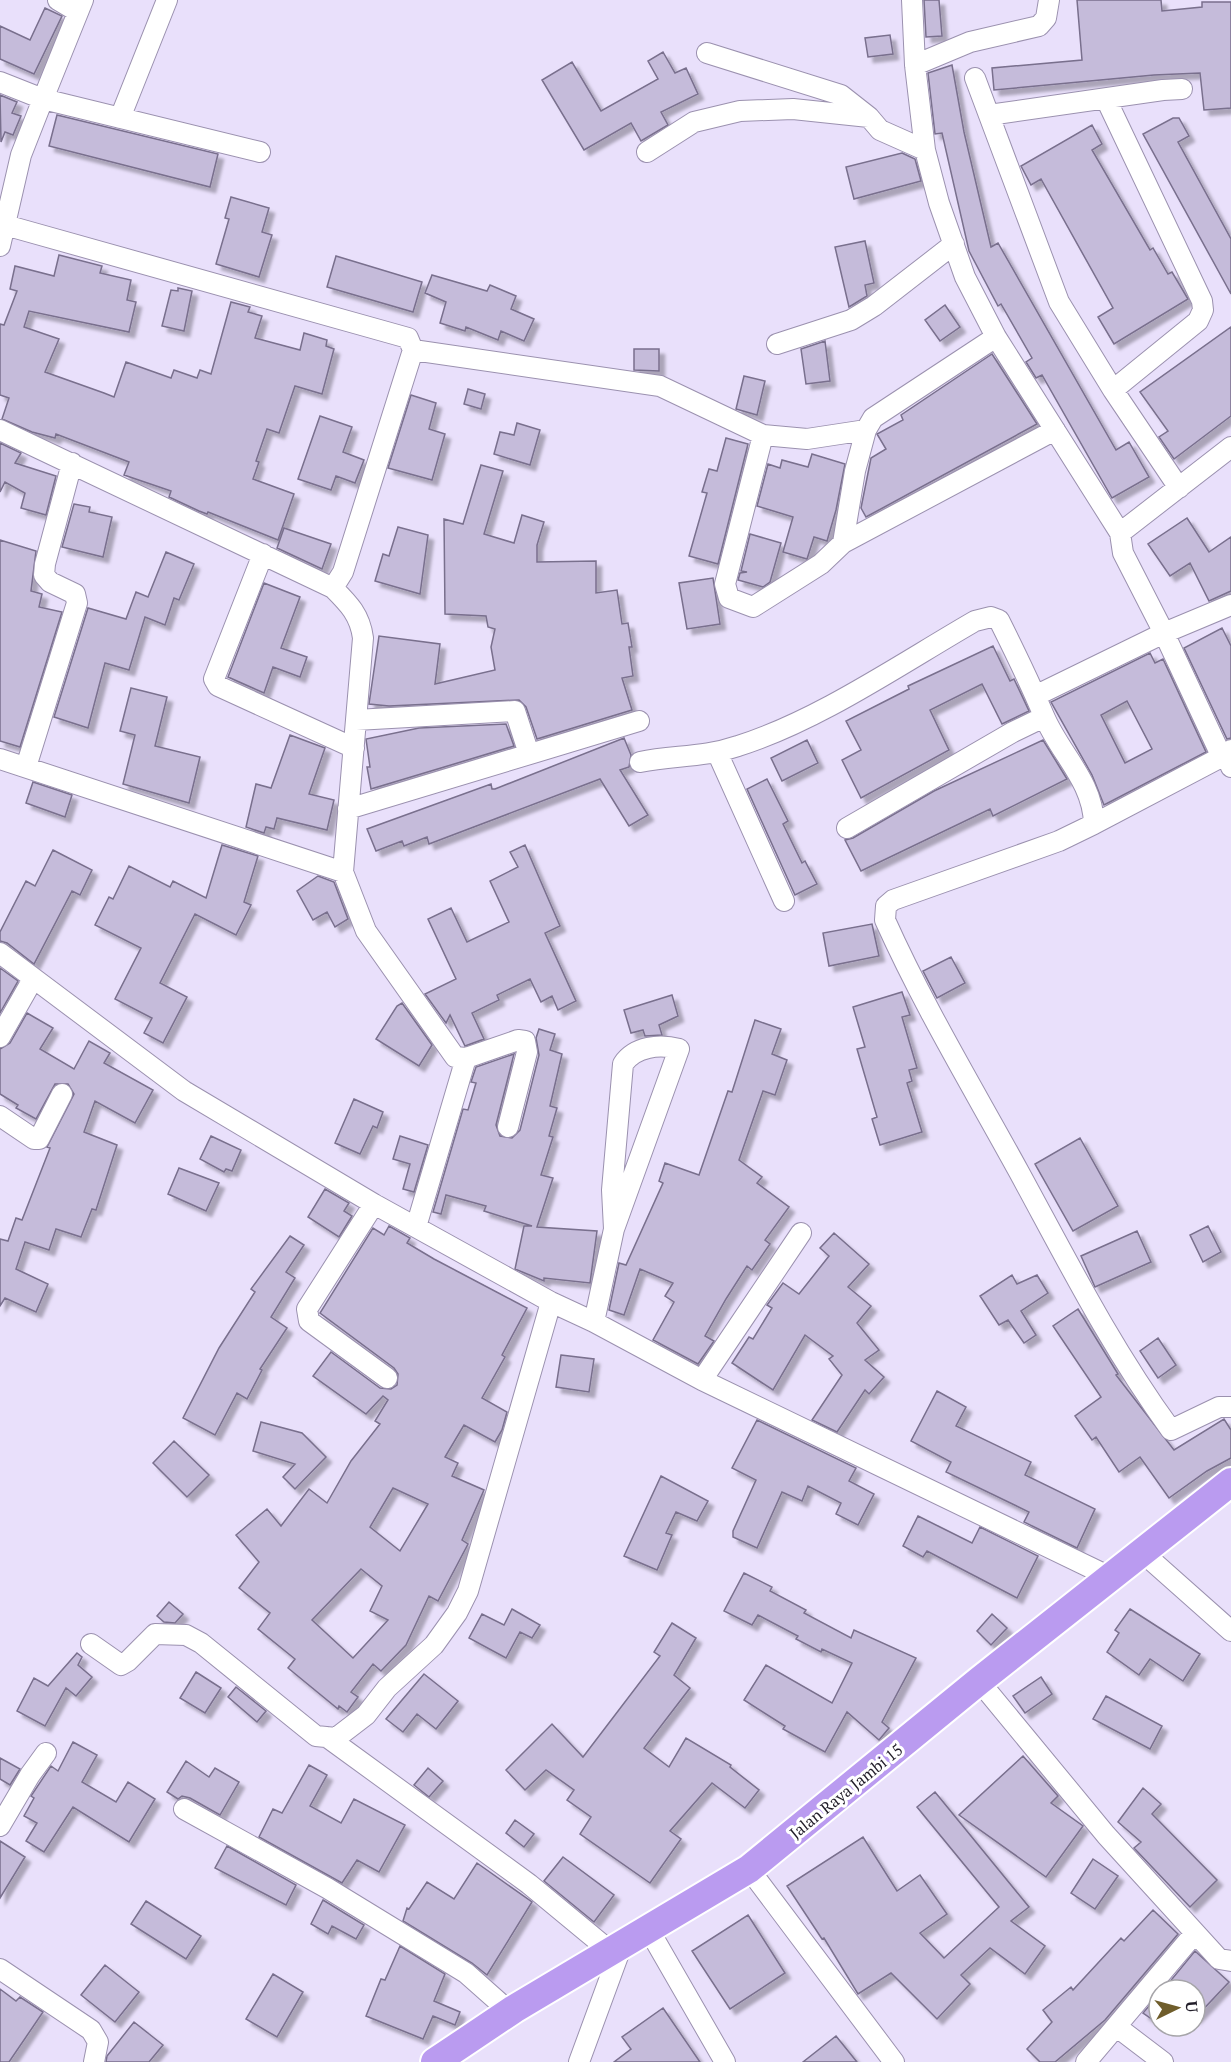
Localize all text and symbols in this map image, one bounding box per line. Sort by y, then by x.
street label: Jalan Raya Jambi 15 [785,1738,907,1844]
north arrow [1147,1978,1207,2038]
text: U [1180,2000,1203,2014]

